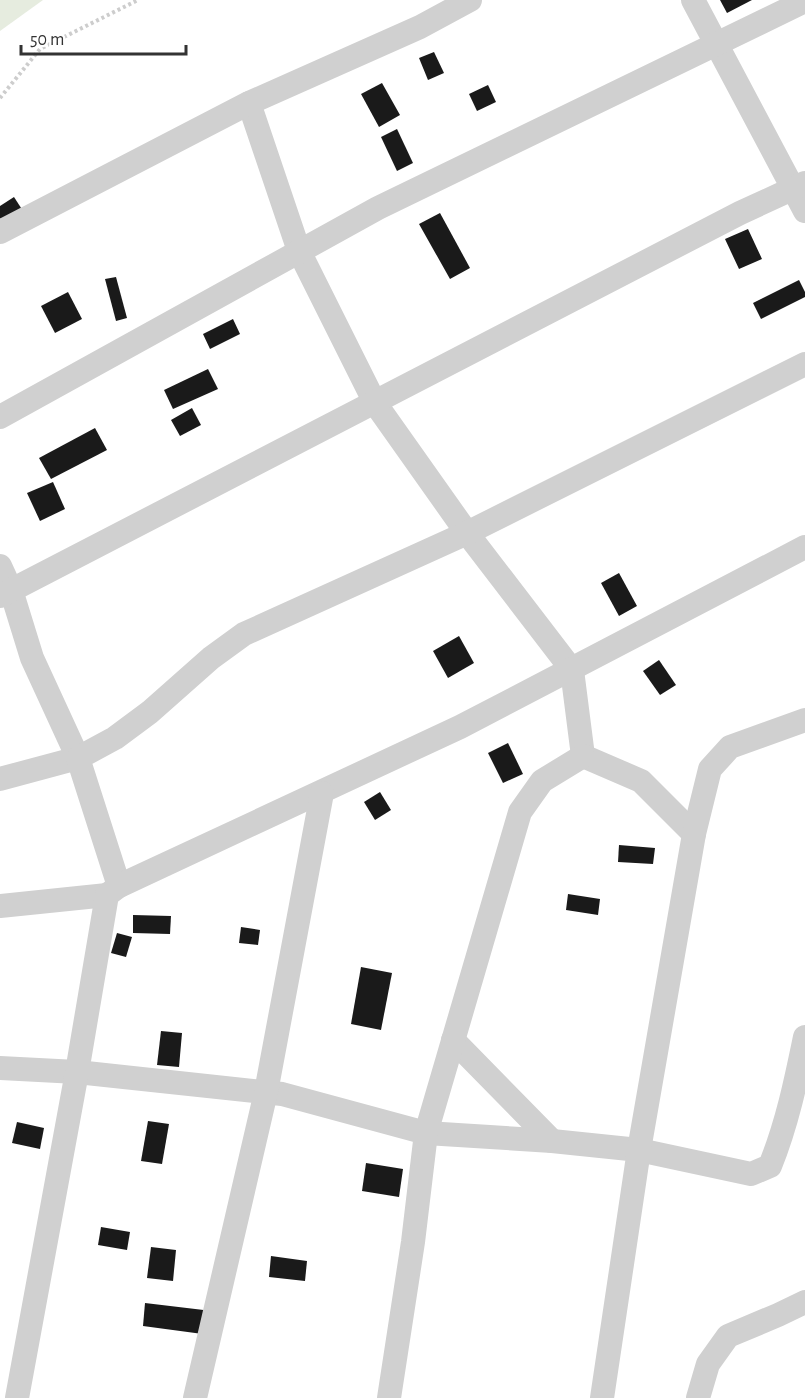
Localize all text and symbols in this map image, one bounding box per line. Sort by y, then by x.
scale bar [21,18,186,56]
text: 50 m [30,31,64,49]

